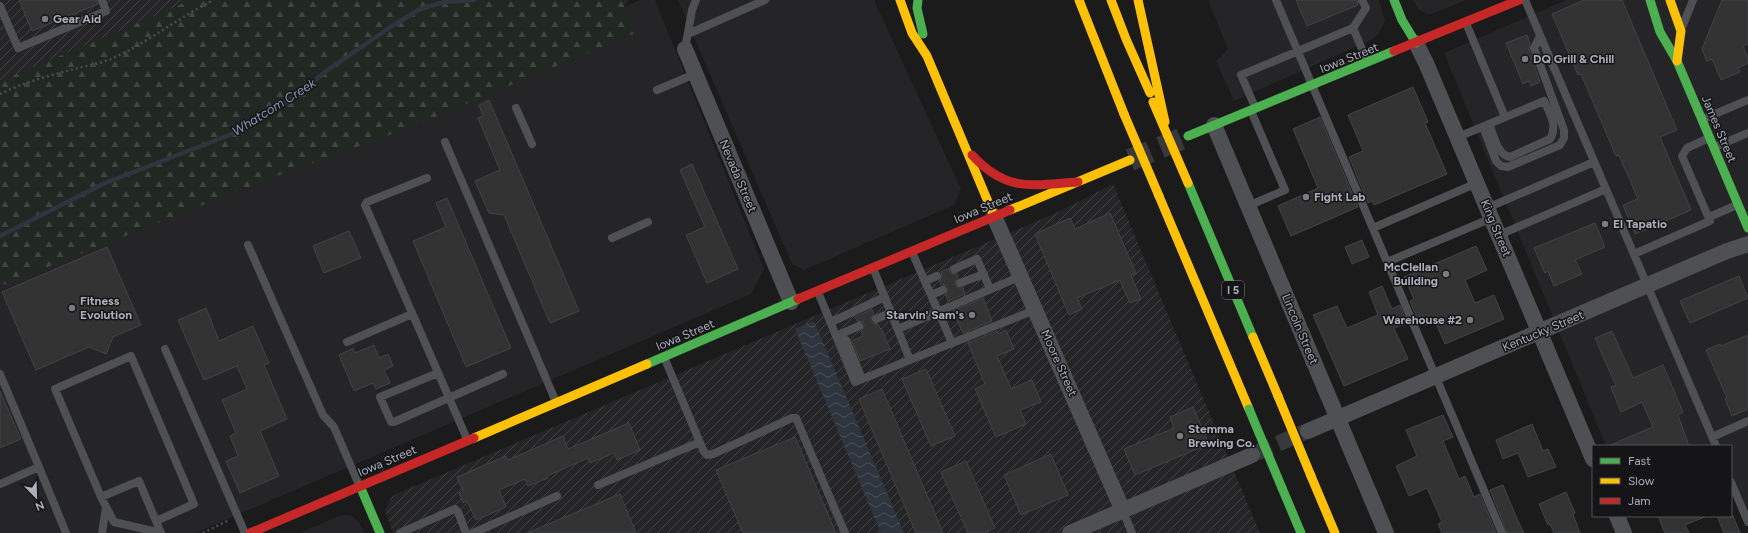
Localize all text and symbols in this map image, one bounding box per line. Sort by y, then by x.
place label: Gear Aid [53,12,101,26]
marker: Gear Aid [40,14,50,24]
street label: Iowa Street [1318,40,1381,76]
place label: DQ Grill & Chill [1533,52,1614,66]
marker: DQ Grill & Chill [1520,54,1530,64]
water label: Whatcom Creek [229,75,319,139]
street label: James Street [1699,93,1740,165]
street label: Nevada Street [716,138,760,215]
street label: Iowa Street [952,189,1015,227]
place label: Fight Lab [1314,190,1366,204]
marker: Fight Lab [1301,192,1311,202]
street label: King Street [1478,197,1514,259]
place label: El Tapatio [1613,217,1667,231]
marker: El Tapatio [1600,219,1610,229]
place label: McClellan Building [1384,260,1438,288]
marker: McClellan Building [1441,269,1451,279]
road number: I 5 [1222,281,1244,299]
street label: Lincoln Street [1279,292,1321,367]
place label: Fitness Evolution [80,294,132,322]
marker: Fitness Evolution [67,303,77,313]
street label: Kentucky Street [1500,307,1586,354]
place label: Starvin' Sam's [886,308,964,322]
marker: Starvin' Sam's [967,310,977,320]
place label: Warehouse #2 [1383,313,1462,327]
marker: Warehouse #2 [1465,315,1475,325]
street label: Iowa Street [654,316,717,354]
street label: Moore Street [1038,328,1080,399]
place label: Stemma Brewing Co. [1188,422,1255,450]
marker: Stemma Brewing Co. [1175,431,1185,441]
street label: Iowa Street [356,442,419,480]
legend [1592,445,1732,517]
text: Fast [1628,454,1651,468]
text: Slow [1628,474,1655,488]
north arrow [16,477,56,517]
text: Jam [1628,494,1651,508]
text: N [33,498,46,513]

